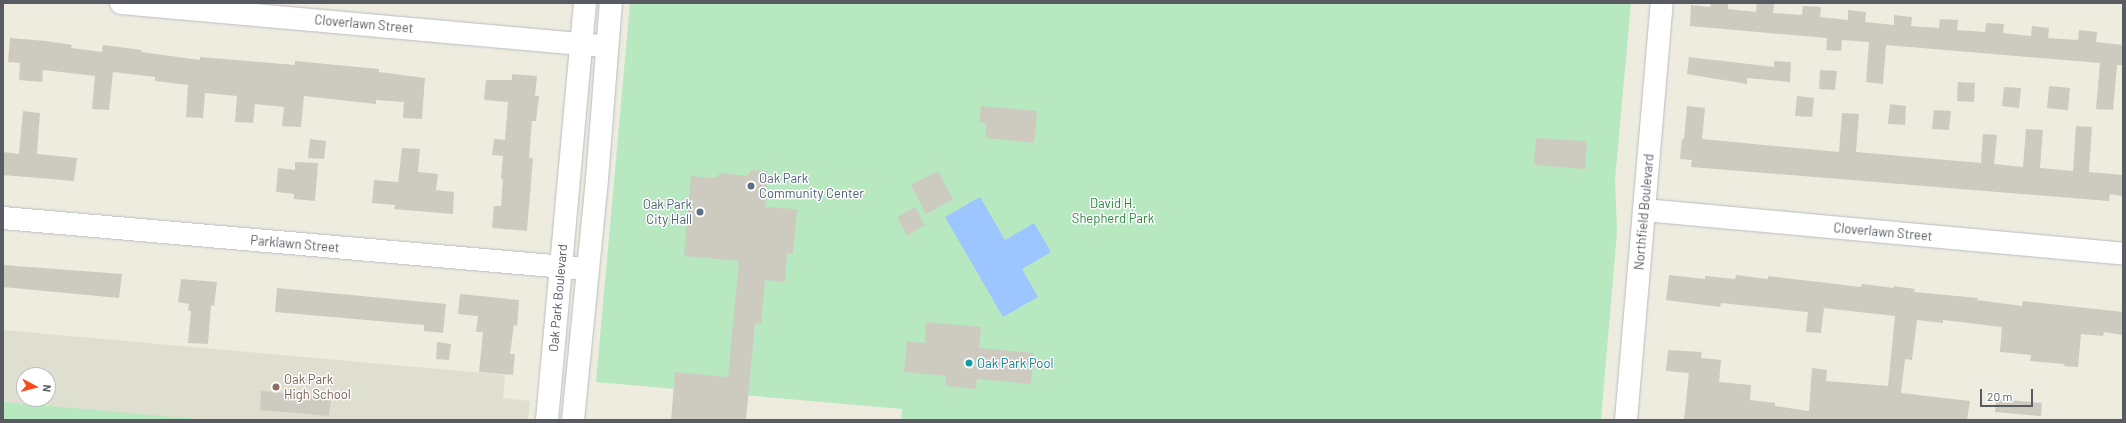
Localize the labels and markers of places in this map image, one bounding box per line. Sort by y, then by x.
place label: Oak Park Community Center [759,171,864,202]
marker: Oak Park Community Center [746,181,756,191]
place label: Oak Park City Hall [643,197,692,228]
marker: Oak Park City Hall [695,207,705,217]
place label: Oak Park Pool [977,355,1054,371]
marker: Oak Park Pool [964,358,974,368]
place label: Oak Park High School [284,372,351,403]
marker: Oak Park High School [271,382,281,392]

